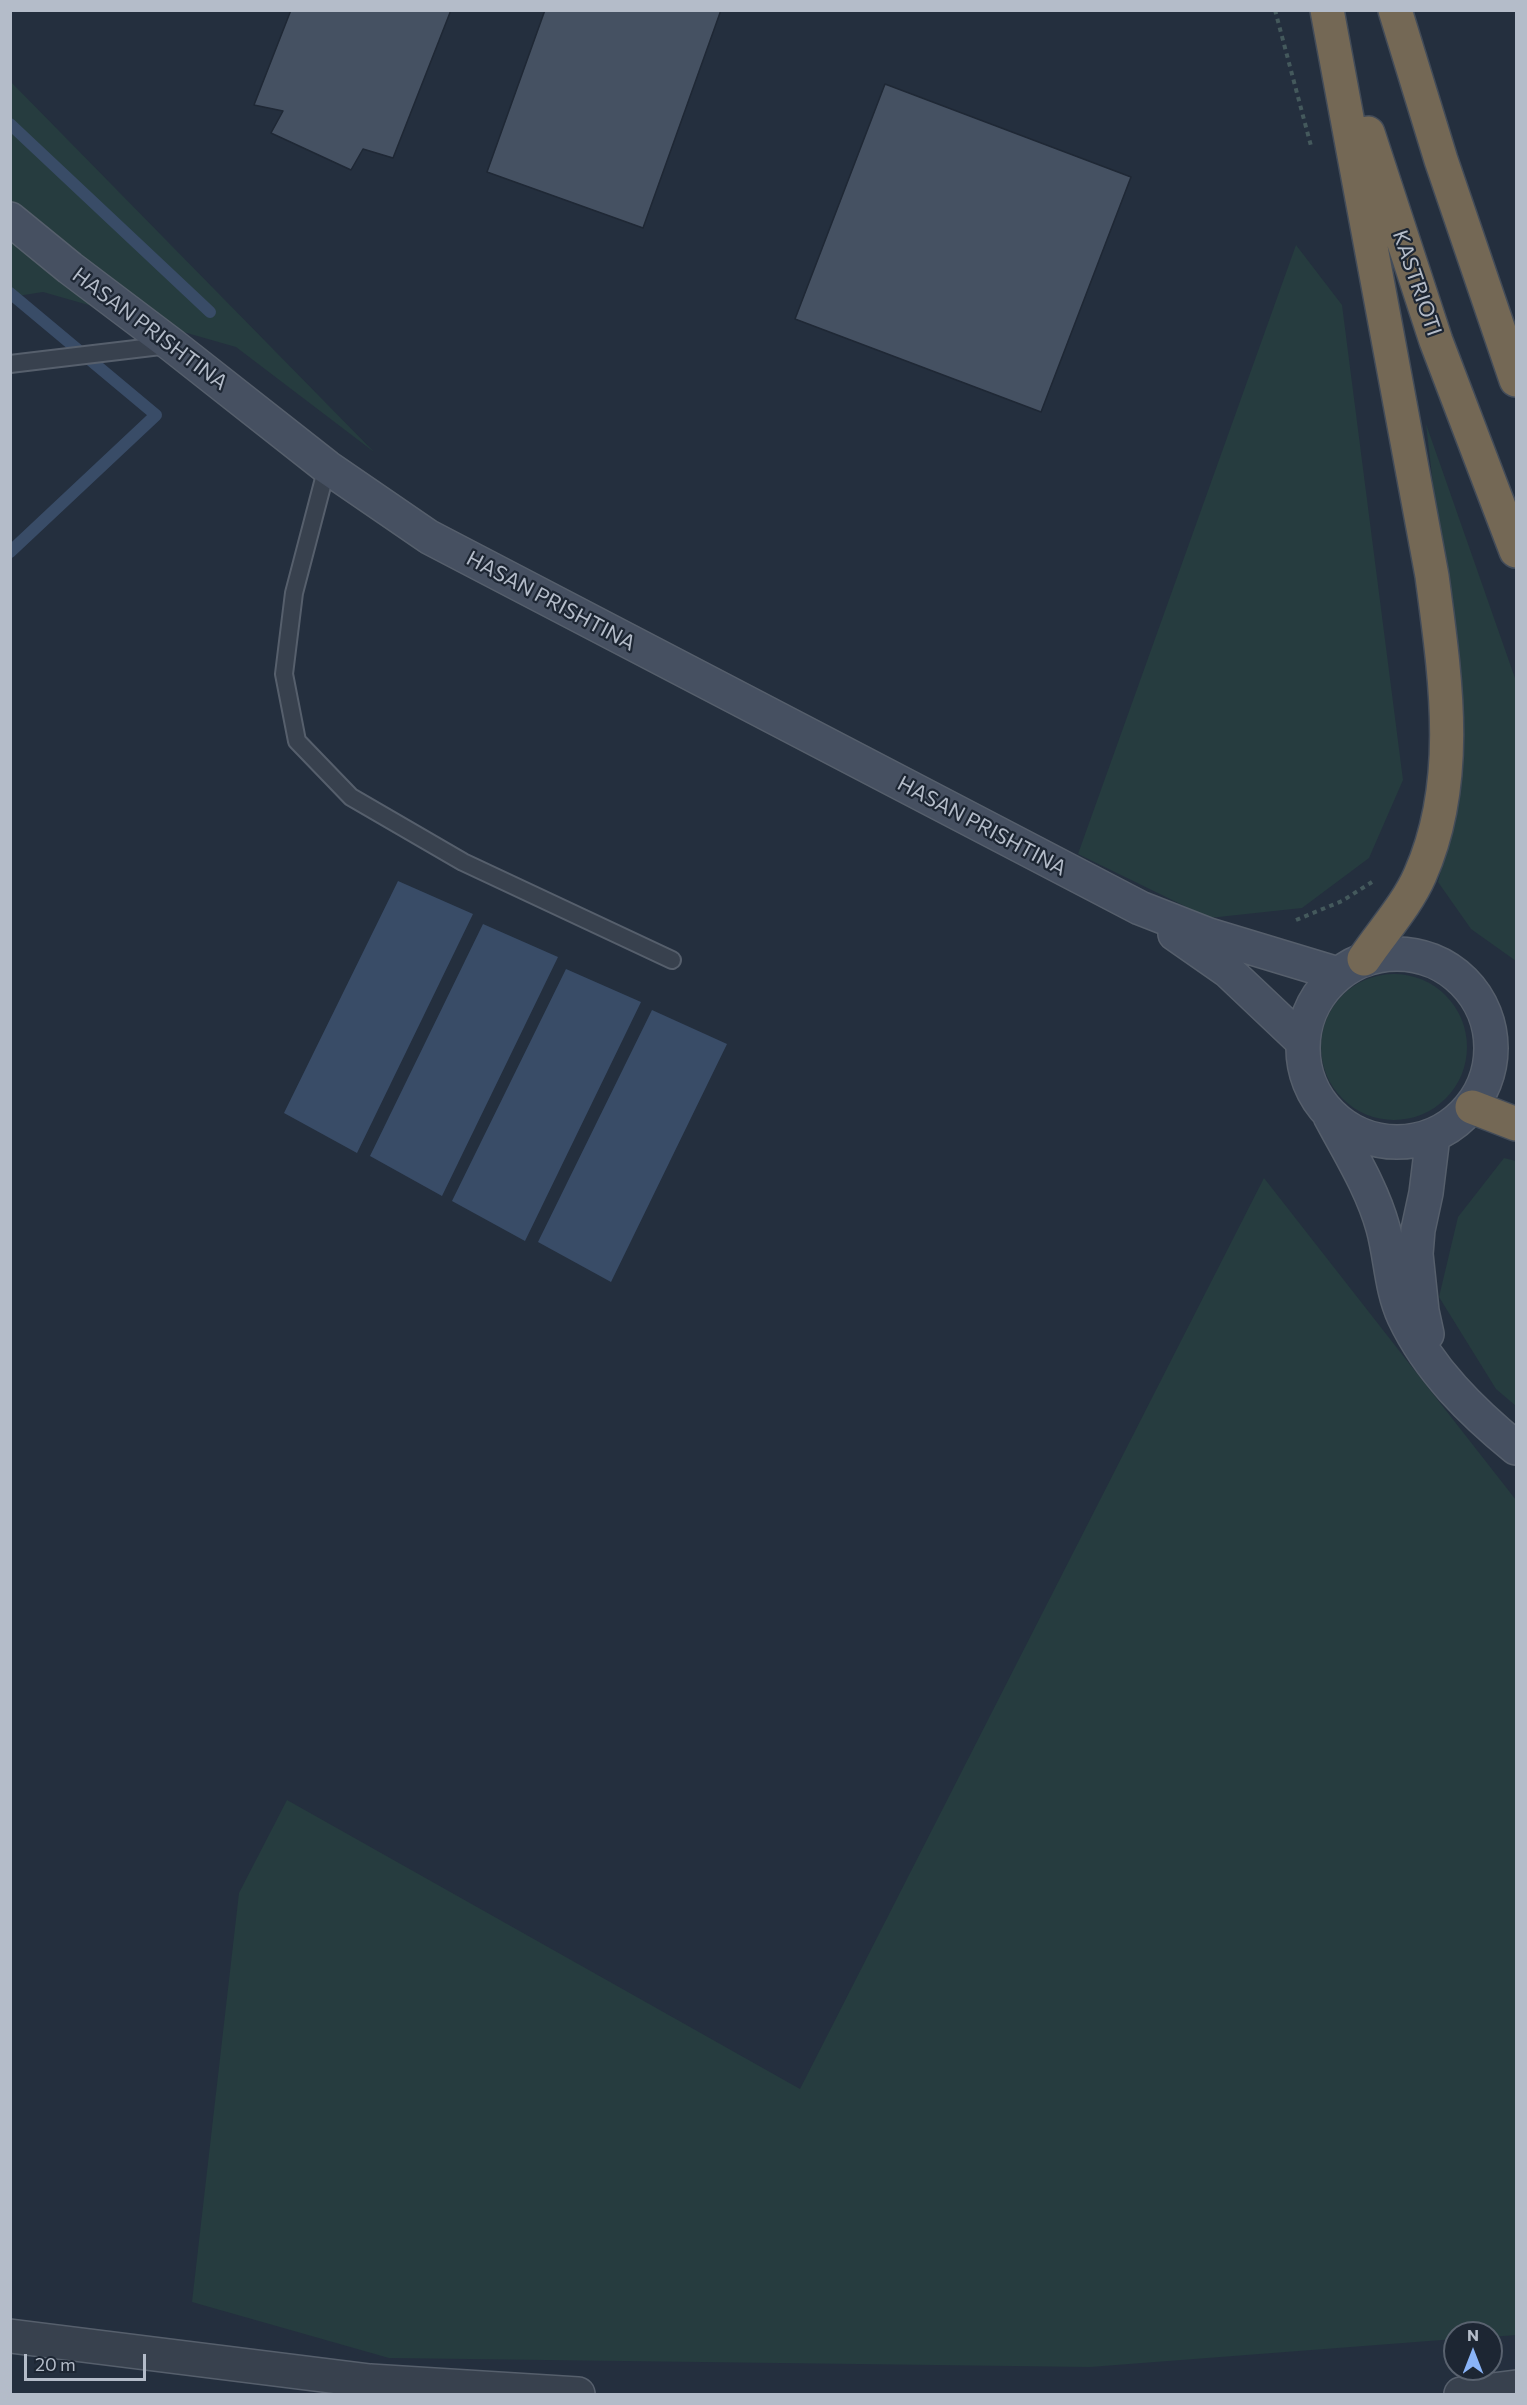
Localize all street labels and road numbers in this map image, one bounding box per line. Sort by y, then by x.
street label: KASTRIOTI [1387,227,1447,339]
street label: HASAN PRISHTINA [67,262,233,396]
street label: HASAN PRISHTINA [462,546,640,656]
street label: HASAN PRISHTINA [893,771,1071,881]

